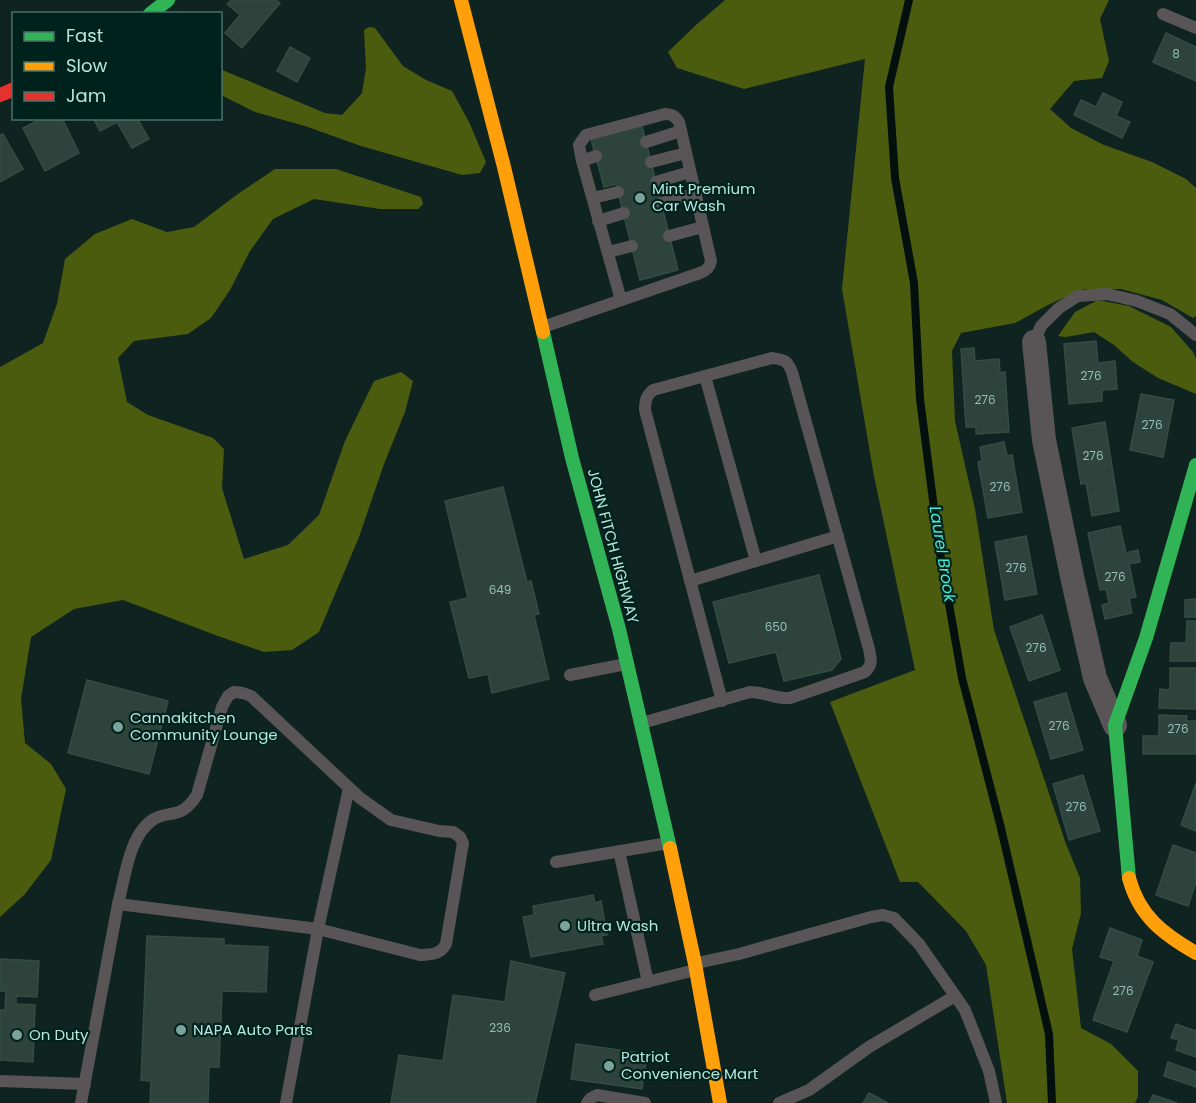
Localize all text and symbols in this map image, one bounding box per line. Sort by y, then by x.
legend [12,12,222,120]
text: Fast [66,23,103,48]
house number: 8 [1172,45,1180,62]
text: Slow [66,53,108,78]
text: Jam [66,83,106,108]
place label: Mint Premium Car Wash [652,178,755,216]
marker: Mint Premium Car Wash [633,191,647,205]
house number: 276 [1080,367,1102,384]
house number: 276 [974,391,996,408]
house number: 276 [1141,416,1163,433]
house number: 276 [1082,447,1104,464]
street label: JOHN FITCH HIGHWAY [583,466,644,626]
house number: 276 [989,478,1011,495]
water label: Laurel Brook [924,504,962,605]
house number: 276 [1005,559,1027,576]
house number: 276 [1104,568,1126,585]
house number: 649 [489,581,511,598]
house number: 650 [765,618,787,635]
house number: 276 [1025,639,1047,656]
place label: Cannakitchen Community Lounge [130,707,278,745]
house number: 276 [1048,717,1070,734]
marker: Cannakitchen Community Lounge [111,720,125,734]
house number: 276 [1167,720,1189,737]
house number: 276 [1065,798,1087,815]
place label: Ultra Wash [577,915,658,936]
marker: Ultra Wash [558,919,572,933]
house number: 276 [1112,982,1134,999]
place label: NAPA Auto Parts [193,1019,313,1040]
house number: 236 [489,1019,511,1036]
marker: NAPA Auto Parts [174,1023,188,1037]
place label: On Duty [29,1024,89,1045]
marker: On Duty [10,1028,24,1042]
place label: Patriot Convenience Mart [621,1046,758,1084]
marker: Patriot Convenience Mart [602,1059,616,1073]

